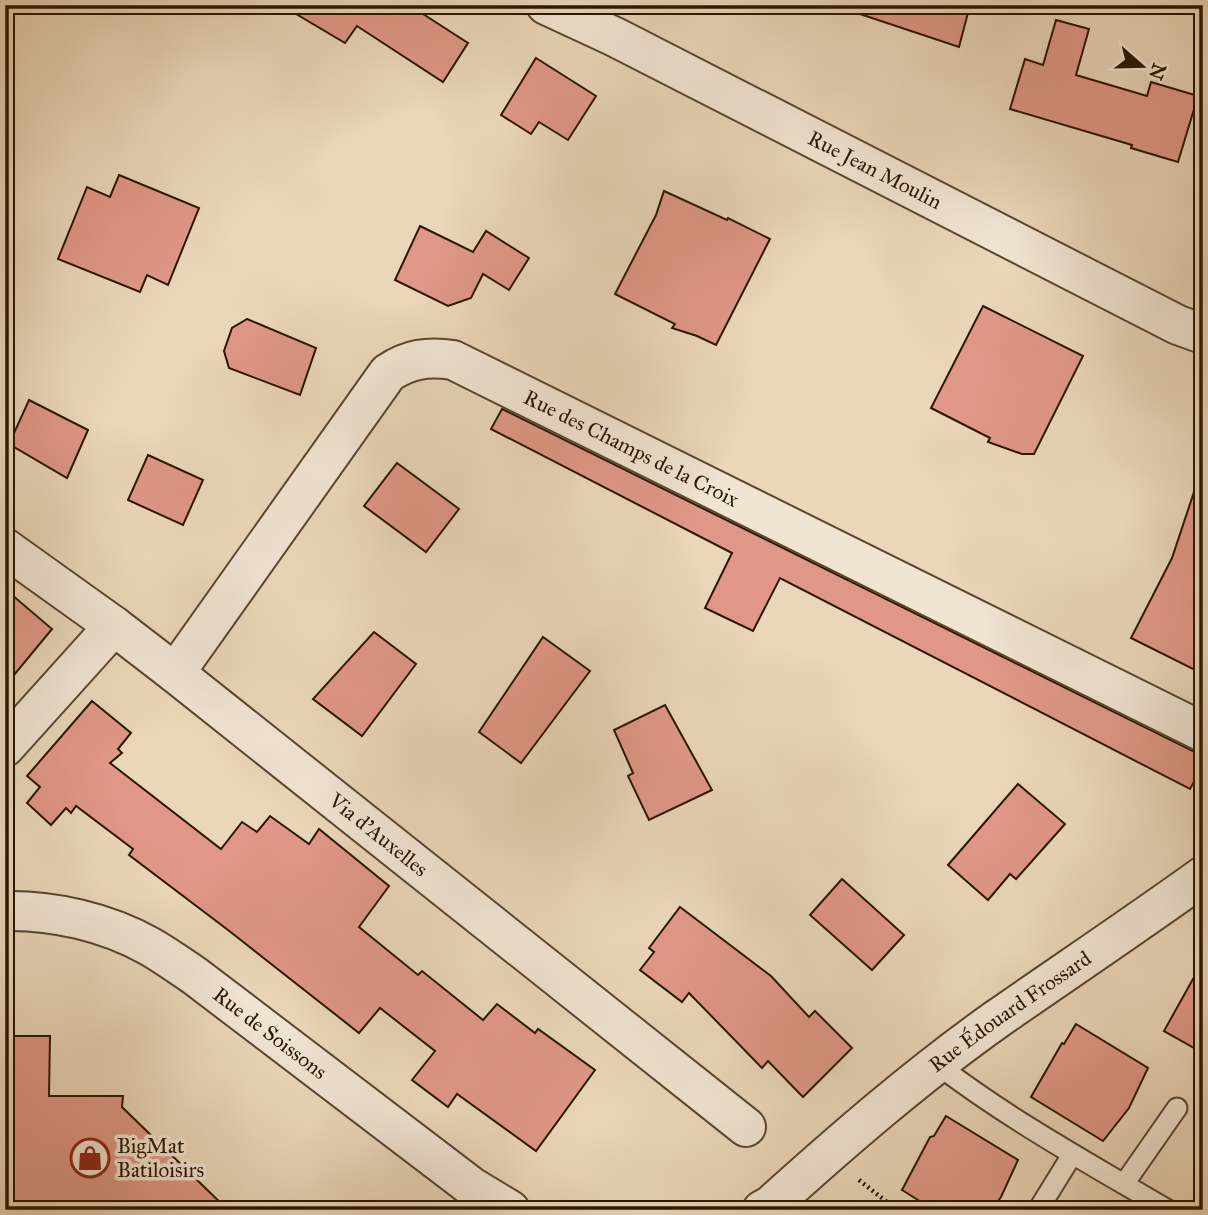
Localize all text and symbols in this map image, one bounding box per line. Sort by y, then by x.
north arrow [1106,32,1176,102]
text: N [1144,60,1171,83]
street label: Rue Jean Moulin [804,125,946,215]
street label: Rue des Champs de la Croix [519,384,744,513]
street label: Via d'Auxelles [323,787,433,882]
street label: Rue Édouard Frossard [924,945,1096,1078]
street label: Rue de Soissons [208,981,332,1085]
place label: BigMat Batiloisirs [117,1133,204,1183]
shop icon: BigMat Batiloisirs [69,1137,111,1179]

